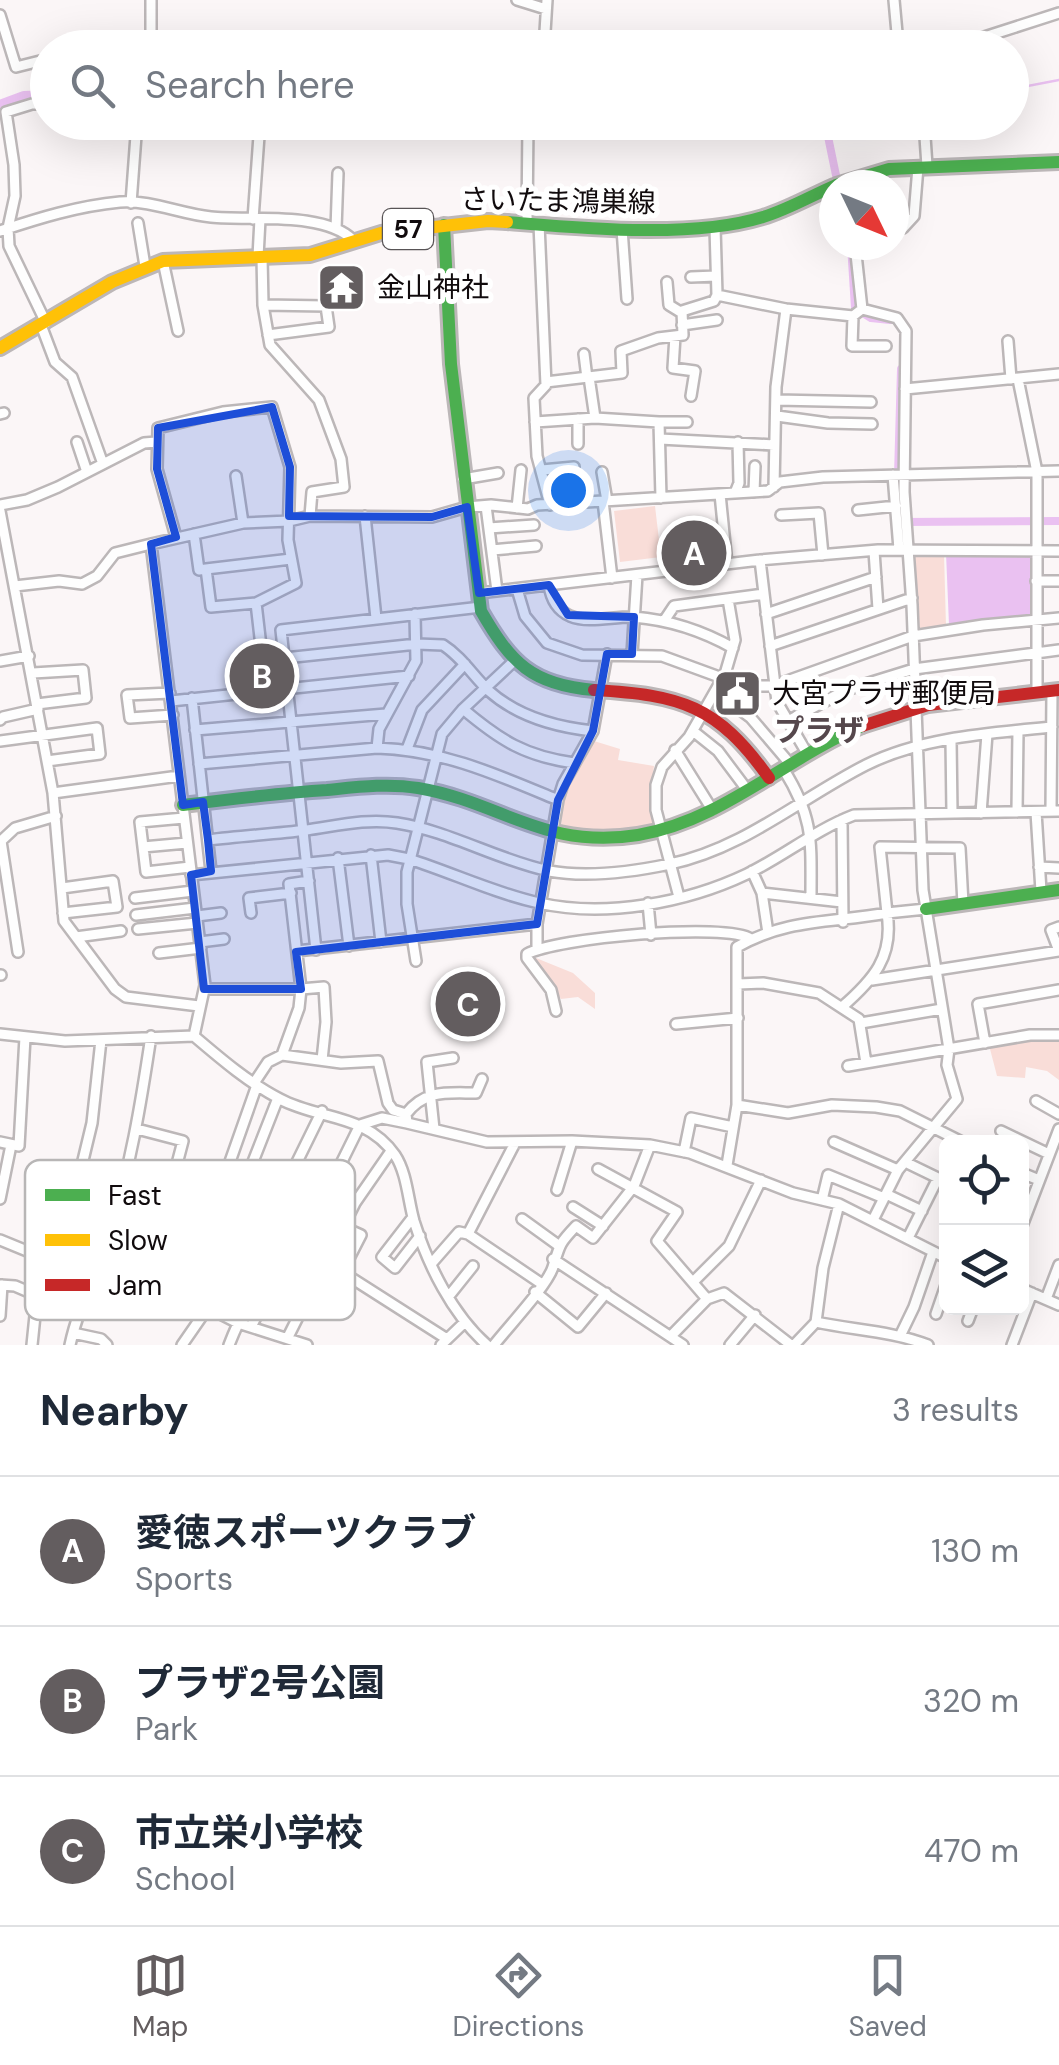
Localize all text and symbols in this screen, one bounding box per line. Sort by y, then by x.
search box [30,30,1029,140]
icon: search [65,58,120,113]
text: Search here [145,60,355,110]
north arrow [819,170,909,260]
street label: さいたま鴻巣線 [460,181,656,221]
road number: 57 [383,209,433,249]
temple icon: 金山神社 [316,261,368,313]
place label: 金山神社 [377,269,489,306]
your location [543,465,594,516]
pin: A [662,516,726,590]
pin: B [230,638,294,714]
public building icon: 大宮プラザ郵便局 [711,667,763,719]
place label: 大宮プラザ郵便局 [772,675,996,712]
district label: プラザ [774,711,864,750]
pin: C [436,966,500,1042]
map controls [939,1135,1029,1315]
button: locate [939,1135,1029,1225]
legend [25,1160,355,1320]
text: Fast [108,1177,162,1214]
text: Slow [108,1222,168,1259]
button: layers [939,1225,1029,1315]
text: Jam [108,1267,162,1304]
text: Nearby [40,1383,189,1438]
text: 3 results [892,1389,1019,1431]
text: 愛徳スポーツクラブ [135,1508,476,1558]
text: A [61,1530,84,1572]
text: 130 m [931,1530,1019,1572]
text: Sports [135,1558,233,1600]
text: プラザ2号公園 [135,1658,385,1708]
text: B [62,1680,83,1722]
text: 320 m [923,1680,1019,1722]
text: Park [135,1708,198,1750]
text: 市立栄小学校 [135,1808,363,1858]
text: C [61,1830,84,1872]
text: 470 m [924,1830,1019,1872]
text: School [135,1858,235,1900]
tab: Map [132,1948,188,2045]
tab: Directions [453,1948,584,2045]
tab: Saved [848,1948,927,2045]

